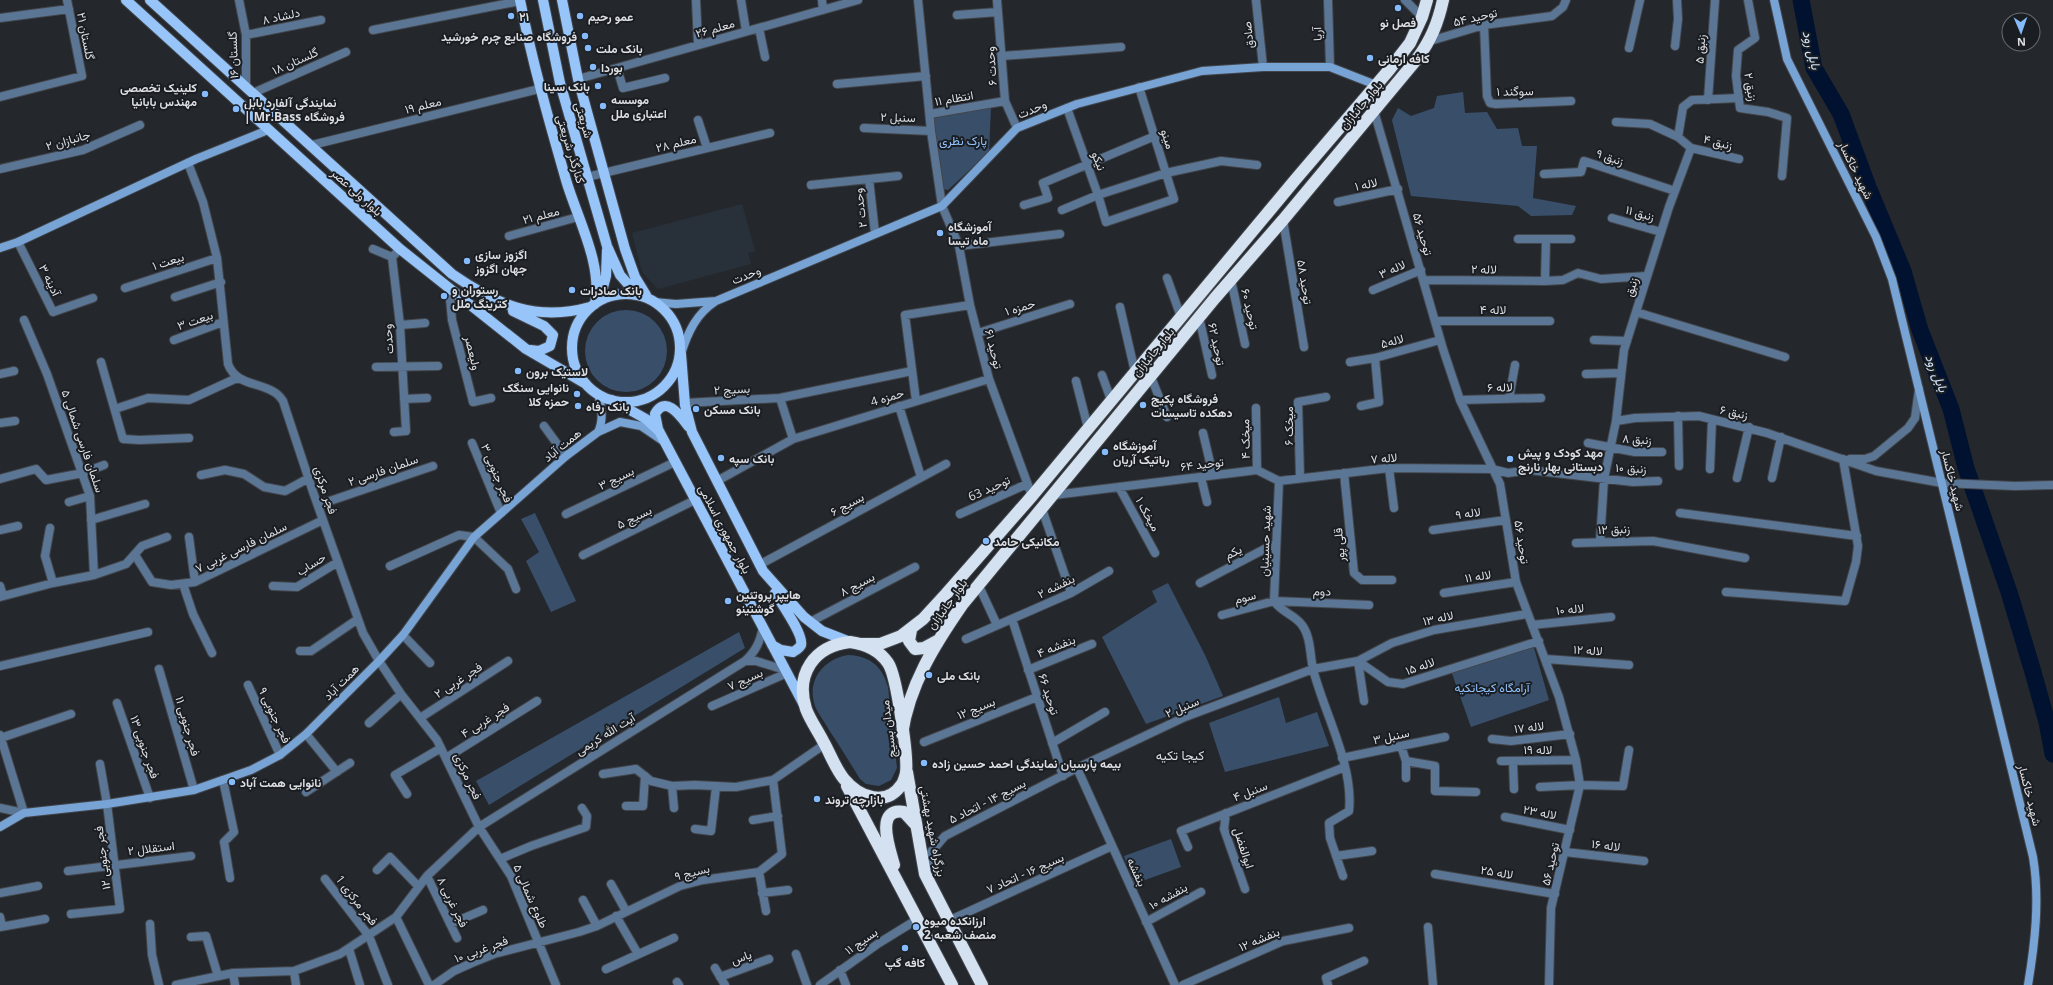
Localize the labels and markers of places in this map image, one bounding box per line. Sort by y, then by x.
marker: فصل نو [1393,3,1403,13]
place label: ۲۱ [519,8,529,25]
place label: عمو رحیم [588,8,633,25]
marker: ۲۱ [506,11,516,21]
marker: عمو رحیم [575,11,585,21]
place label: فصل نو [1380,14,1416,31]
place label: فروشگاه صنایع چرم خورشید [441,28,577,45]
marker: فروشگاه صنایع چرم خورشید [580,31,590,41]
place label: بانک ملت [596,40,643,57]
marker: بانک ملت [583,43,593,53]
place label: کافه ارمانی [1378,50,1430,67]
marker: کافه ارمانی [1365,53,1375,63]
place label: بوردا [601,59,623,76]
marker: بوردا [588,62,598,72]
place label: بانک سینا [544,78,590,95]
place label: کلینیک تخصصی مهندس بابانیا [120,79,198,110]
marker: بانک سینا [593,81,603,91]
marker: کلینیک تخصصی مهندس بابانیا [200,89,210,99]
place label: موسسه اعتباری ملل [611,91,667,122]
place label: نمایندگی آلفارد بابل | Mr.Bass فروشگاه [244,94,345,125]
marker: موسسه اعتباری ملل [598,101,608,111]
marker: نمایندگی آلفارد بابل | Mr.Bass فروشگاه [231,104,241,114]
place label: آموزشگاه ماه تیسا [948,218,992,249]
marker: آموزشگاه ماه تیسا [935,228,945,238]
place label: اگزوز سازی جهان اگزوز [474,246,527,277]
marker: اگزوز سازی جهان اگزوز [462,256,472,266]
place label: رستوران و کترینگ ملل [452,281,508,312]
place label: بانک صادرات [580,282,642,299]
marker: بانک صادرات [567,285,577,295]
marker: رستوران و کترینگ ملل [439,291,449,301]
place label: لاستیک برون [526,363,588,380]
marker: لاستیک برون [513,366,523,376]
place label: نانوایی سنگک حمزه کلا [502,379,569,410]
marker: نانوایی سنگک حمزه کلا [572,389,582,399]
place label: فروشگاه پکیج دهکده تاسیسات [1151,390,1233,421]
place label: بانک رفاه [586,398,630,415]
marker: فروشگاه پکیج دهکده تاسیسات [1138,400,1148,410]
marker: بانک رفاه [573,401,583,411]
place label: بانک مسکن [704,401,761,418]
marker: بانک مسکن [691,404,701,414]
place label: آموزشگاه رباتیک آریان [1113,437,1170,468]
place label: مهد کودک و پیش دبستانی بهار نارنج [1518,444,1603,475]
marker: آموزشگاه رباتیک آریان [1100,447,1110,457]
place label: بانک سپه [729,450,775,467]
marker: بانک سپه [716,453,726,463]
marker: مهد کودک و پیش دبستانی بهار نارنج [1505,454,1515,464]
place label: مکانیکی حامد [994,533,1060,550]
marker: مکانیکی حامد [981,536,991,546]
place label: هایپر پروتئین گوشتینو [736,586,801,617]
marker: هایپر پروتئین گوشتینو [723,596,733,606]
place label: بانک ملی [937,667,981,684]
marker: بانک ملی [924,670,934,680]
place label: بیمه پارسیان نمایندگی احمد حسین زاده [932,755,1122,772]
marker: بیمه پارسیان نمایندگی احمد حسین زاده [919,758,929,768]
place label: نانوایی همت آباد [240,774,322,791]
marker: نانوایی همت آباد [227,777,237,787]
place label: بازارچه تروند [825,791,884,808]
marker: بازارچه تروند [812,794,822,804]
place label: ارزانکده میوه منصف شعبه 2 [924,912,997,943]
marker: ارزانکده میوه منصف شعبه 2 [911,922,921,932]
marker: کافه گپ [900,943,910,953]
place label: کافه گپ [885,954,926,971]

